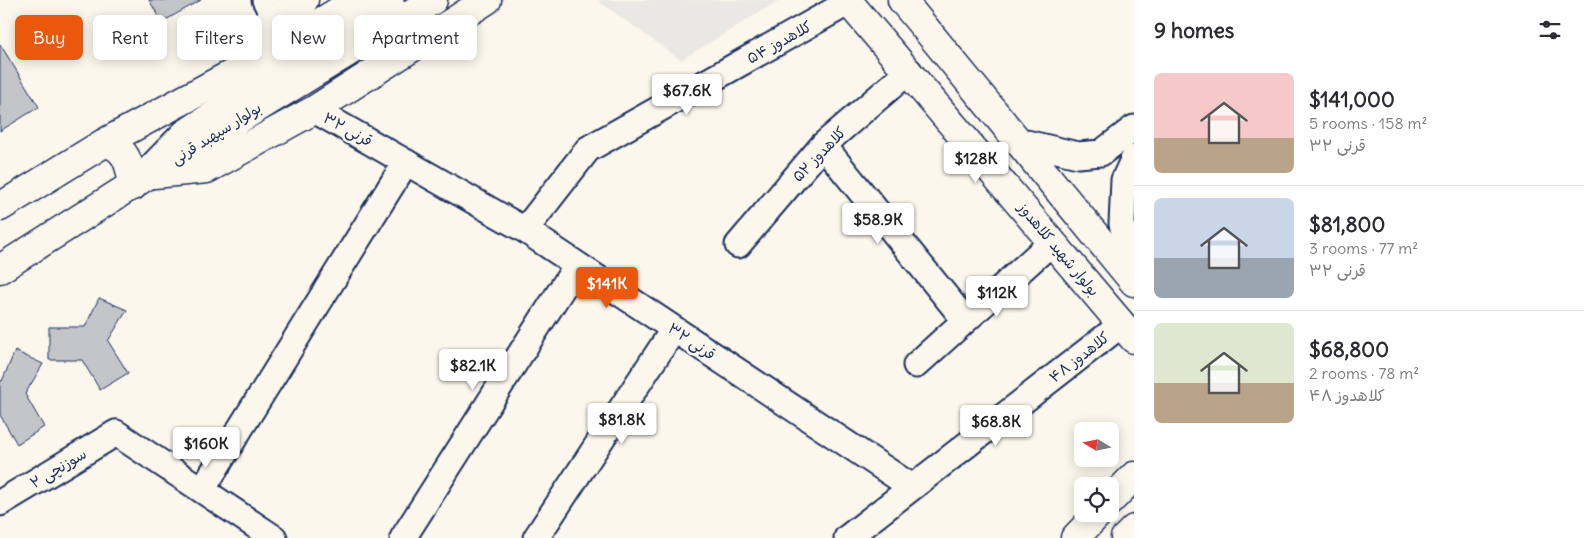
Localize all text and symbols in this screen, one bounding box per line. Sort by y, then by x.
chip: Buy [15,15,83,60]
chip: Rent [93,15,167,60]
chip: Filters [177,15,262,60]
chip: New [272,15,344,60]
chip: Apartment [354,15,477,60]
street label: کلاهدوز ۵۴ [743,16,815,68]
icon: filters [1536,16,1564,44]
text: 9 homes [1154,17,1234,44]
pin: $67.6K [646,74,728,116]
text: $67.6K [663,80,711,100]
text: $141,000 [1309,86,1395,113]
icon: home [1194,93,1254,153]
street label: بولوار سپهبد قرنی [167,98,265,169]
street label: قرنی ۳۲ [320,108,376,151]
text: 5 rooms · 158 m² [1309,113,1427,133]
street label: کلاهدوز ۵۲ [788,122,850,186]
text: قرنی ۳۲ [1309,135,1366,155]
pin: $128K [941,142,1011,184]
text: $128K [955,148,997,168]
street label: بولوار شهید کلاهدوز [1013,197,1104,301]
pin: $58.9K [837,202,919,245]
text: $58.9K [853,209,903,229]
text: $81,800 [1309,211,1385,238]
icon: home [1194,218,1254,278]
text: 3 rooms · 77 m² [1309,238,1418,258]
text: قرنی ۳۲ [1309,260,1366,280]
pin: $141K [572,266,642,309]
text: $141K [587,273,627,293]
pin: $112K [962,276,1032,318]
text: $112K [977,282,1017,302]
street label: قرنی ۳۲ [664,318,719,365]
street label: کلاهدوز ۴۸ [1045,328,1113,386]
text: $68,800 [1309,336,1389,363]
icon: home [1194,343,1254,403]
pin: $82.1K [432,348,514,391]
text: $82.1K [450,355,496,375]
text: 2 rooms · 78 m² [1309,363,1419,383]
text: کلاهدوز ۴۸ [1309,385,1385,405]
pin: $81.8K [581,402,663,445]
pin: $68.8K [955,404,1037,447]
text: $81.8K [599,409,645,429]
text: $68.8K [971,411,1021,431]
north arrow [1074,422,1119,468]
map controls [1074,422,1119,522]
pin: $160K [171,426,241,469]
text: $160K [184,433,228,453]
street label: سوزنچی ۲ [26,444,90,493]
button: locate [1074,477,1119,522]

